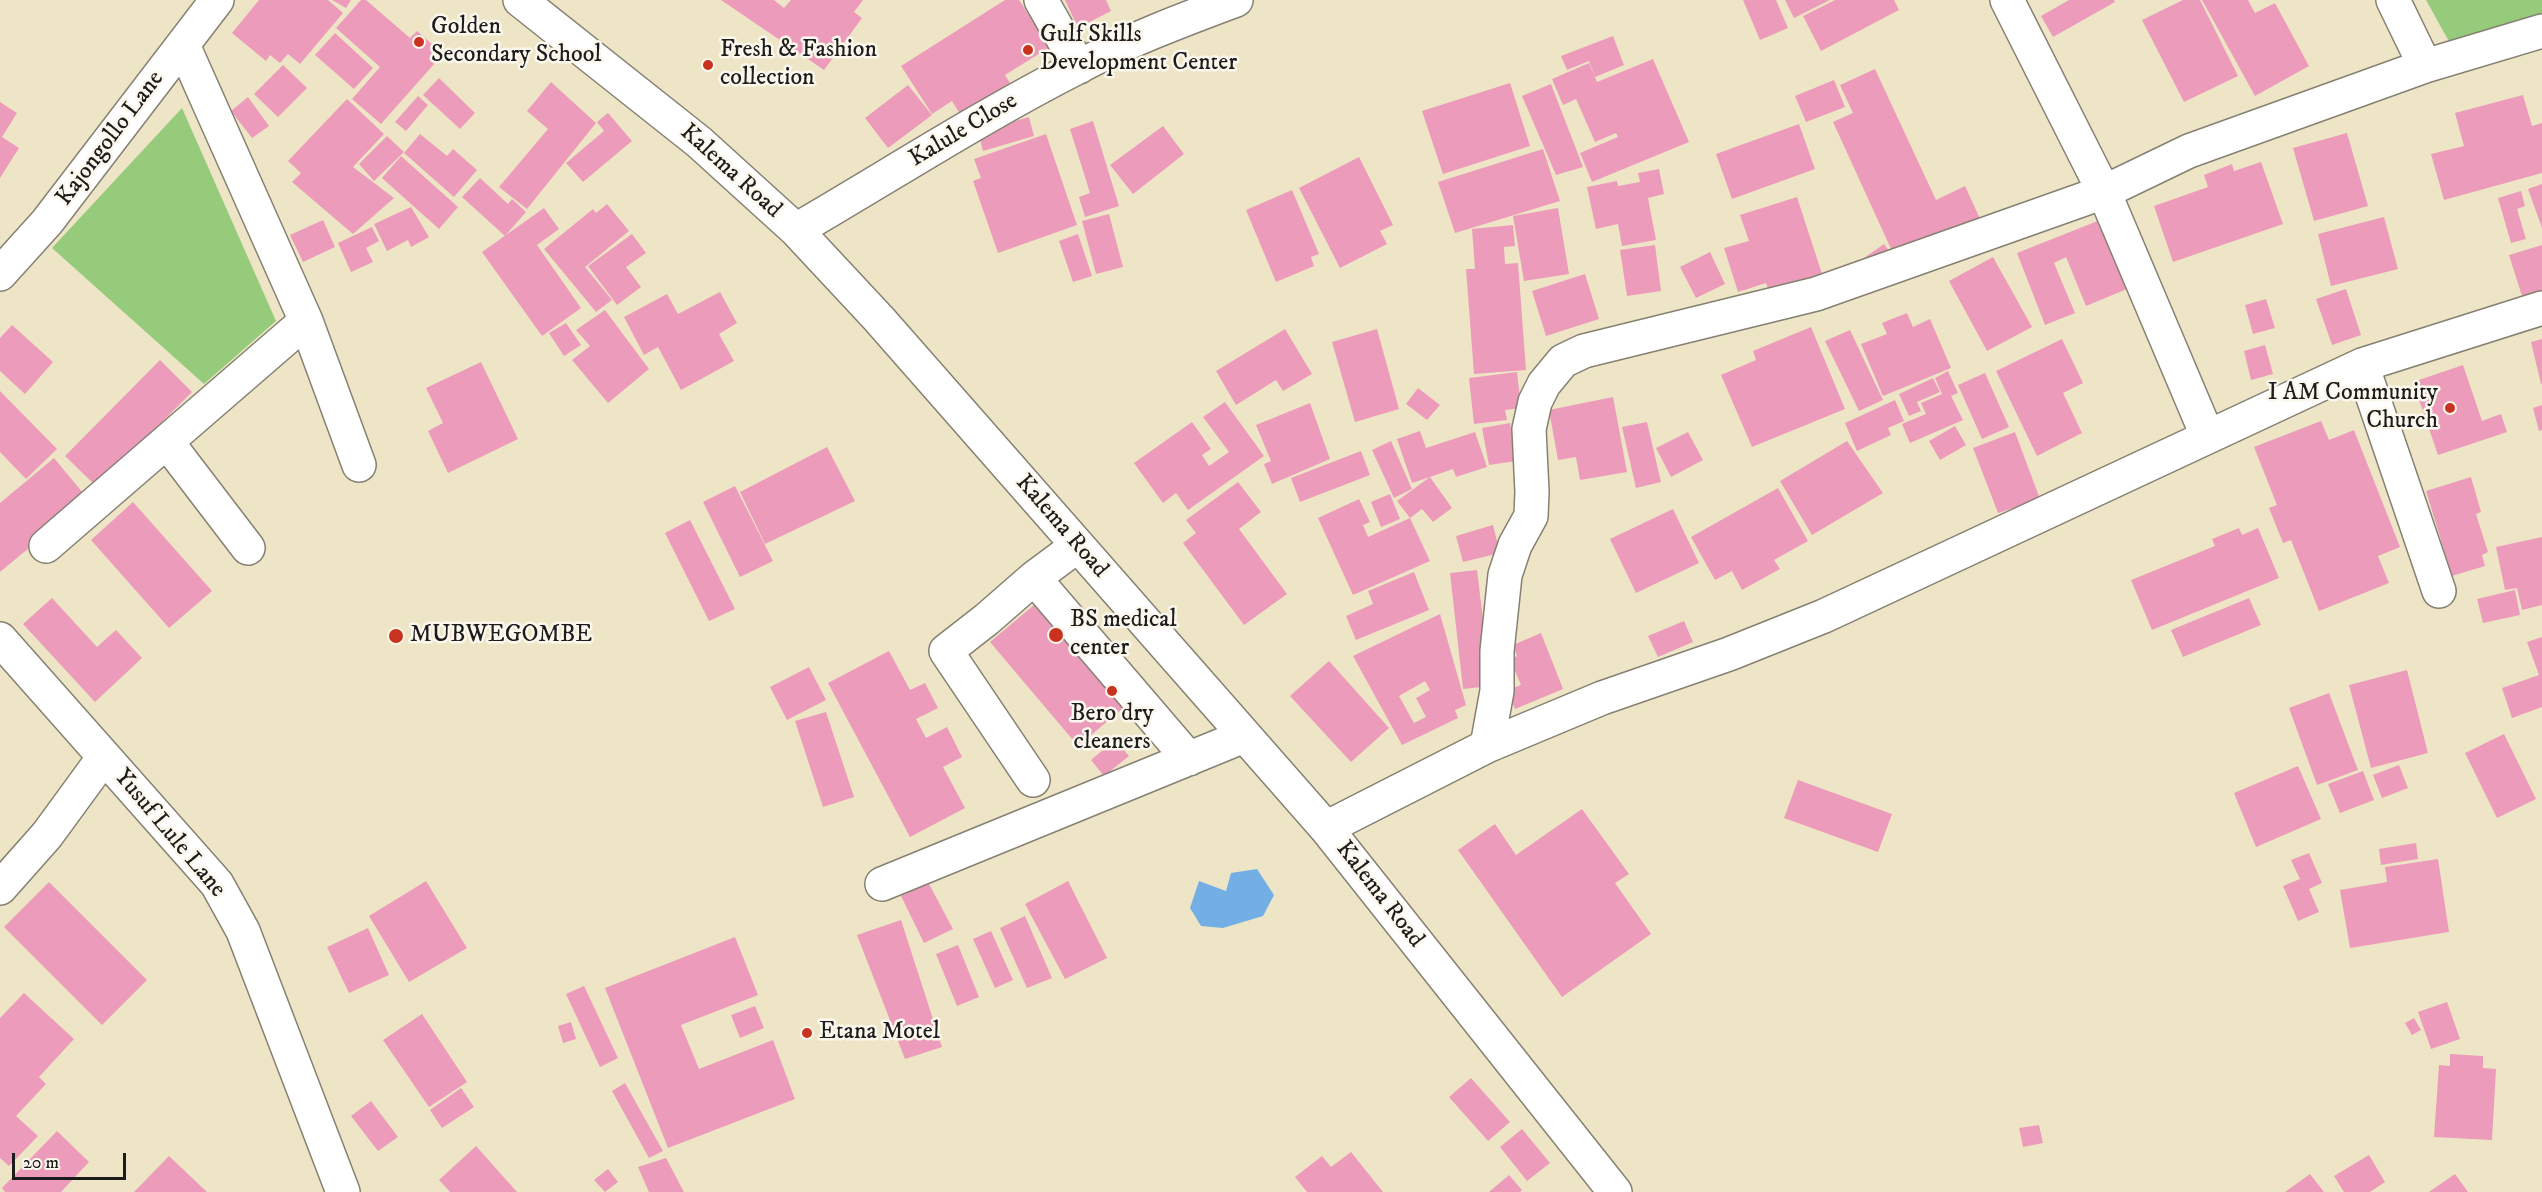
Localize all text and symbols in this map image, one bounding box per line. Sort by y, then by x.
place label: Golden Secondary School [431,14,602,70]
place label: Gulf Skills Development Center [1040,22,1237,78]
marker: Golden Secondary School [412,35,426,49]
place label: Fresh & Fashion collection [720,37,877,93]
marker: Gulf Skills Development Center [1021,43,1035,57]
marker: Fresh & Fashion collection [701,58,715,72]
street label: Kajongollo Lane [51,66,171,212]
street label: Kalule Close [905,88,1023,174]
street label: Kalema Road [673,119,787,225]
place label: I AM Community Church [2268,380,2438,436]
marker: I AM Community Church [2443,401,2457,415]
street label: Kalema Road [1008,470,1114,584]
place label: BS medical center [1070,607,1177,663]
place label: MUBWEGOMBE [410,622,592,650]
marker: BS medical center [1047,626,1065,644]
marker: MUBWEGOMBE [387,627,405,645]
marker: Bero dry cleaners [1105,684,1119,698]
place label: Bero dry cleaners [1070,701,1154,757]
street label: Yusuf Lule Lane [107,764,231,904]
street label: Kalema Road [1328,836,1430,954]
place label: Etana Motel [819,1019,940,1047]
marker: Etana Motel [800,1026,814,1040]
scale bar [15,1141,129,1179]
text: 20 m [23,1152,59,1174]

